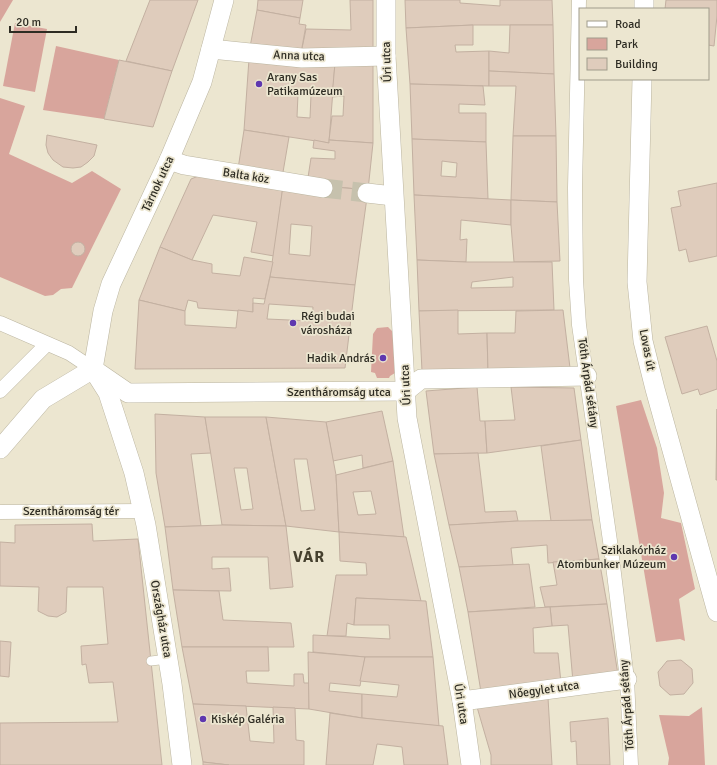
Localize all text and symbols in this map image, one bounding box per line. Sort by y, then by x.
scale bar [10,8,76,34]
legend [579,8,709,80]
text: 20 m [16,15,41,30]
text: Road [615,17,641,32]
text: Park [615,37,638,52]
street label: Úri utca [379,41,395,83]
street label: Anna utca [273,48,325,64]
text: Building [615,57,658,72]
place label: Arany Sas Patikamúzeum [267,70,343,99]
marker: Arany Sas Patikamúzeum [254,79,264,89]
street label: Tárnok utca [139,154,177,214]
street label: Balta köz [222,165,270,187]
place label: Régi budai városháza [301,309,355,338]
marker: Régi budai városháza [288,318,298,328]
street label: Lovas út [636,328,658,372]
street label: Tóth Árpád sétány [574,337,602,430]
place label: Hadik András [307,351,375,366]
marker: Hadik András [378,353,388,363]
street label: Úri utca [397,364,415,406]
street label: Szentháromság utca [287,385,391,400]
street label: Szentháromság tér [23,504,120,519]
place label: Sziklakórház Atombunker Múzeum [557,543,666,572]
district label: VÁR [293,547,325,567]
marker: Sziklakórház Atombunker Múzeum [669,552,679,562]
street label: Országház utca [147,579,175,659]
street label: Tóth Árpád sétány [616,659,638,751]
street label: Nőegylet utca [508,678,580,702]
street label: Úri utca [450,683,472,725]
place label: Kiskép Galéria [211,712,285,727]
marker: Kiskép Galéria [198,714,208,724]

